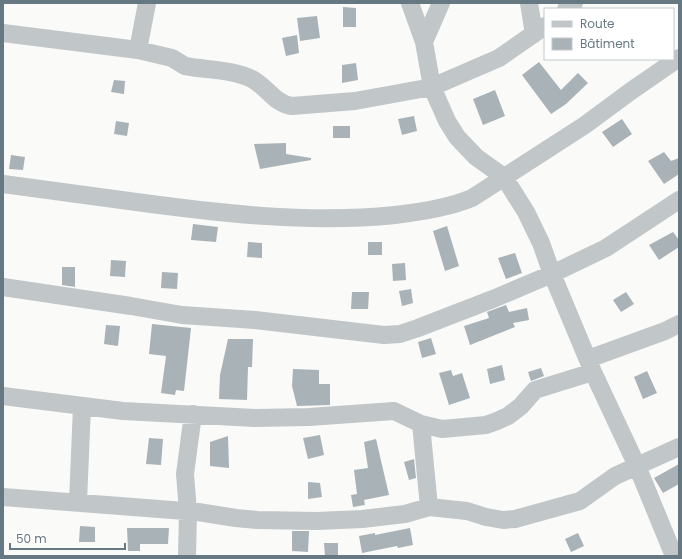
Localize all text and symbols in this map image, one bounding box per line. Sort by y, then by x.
legend [544,8,674,60]
text: Route [580,15,614,32]
text: Bâtiment [580,35,635,52]
scale bar [10,525,125,551]
text: 50 m [16,530,47,547]

